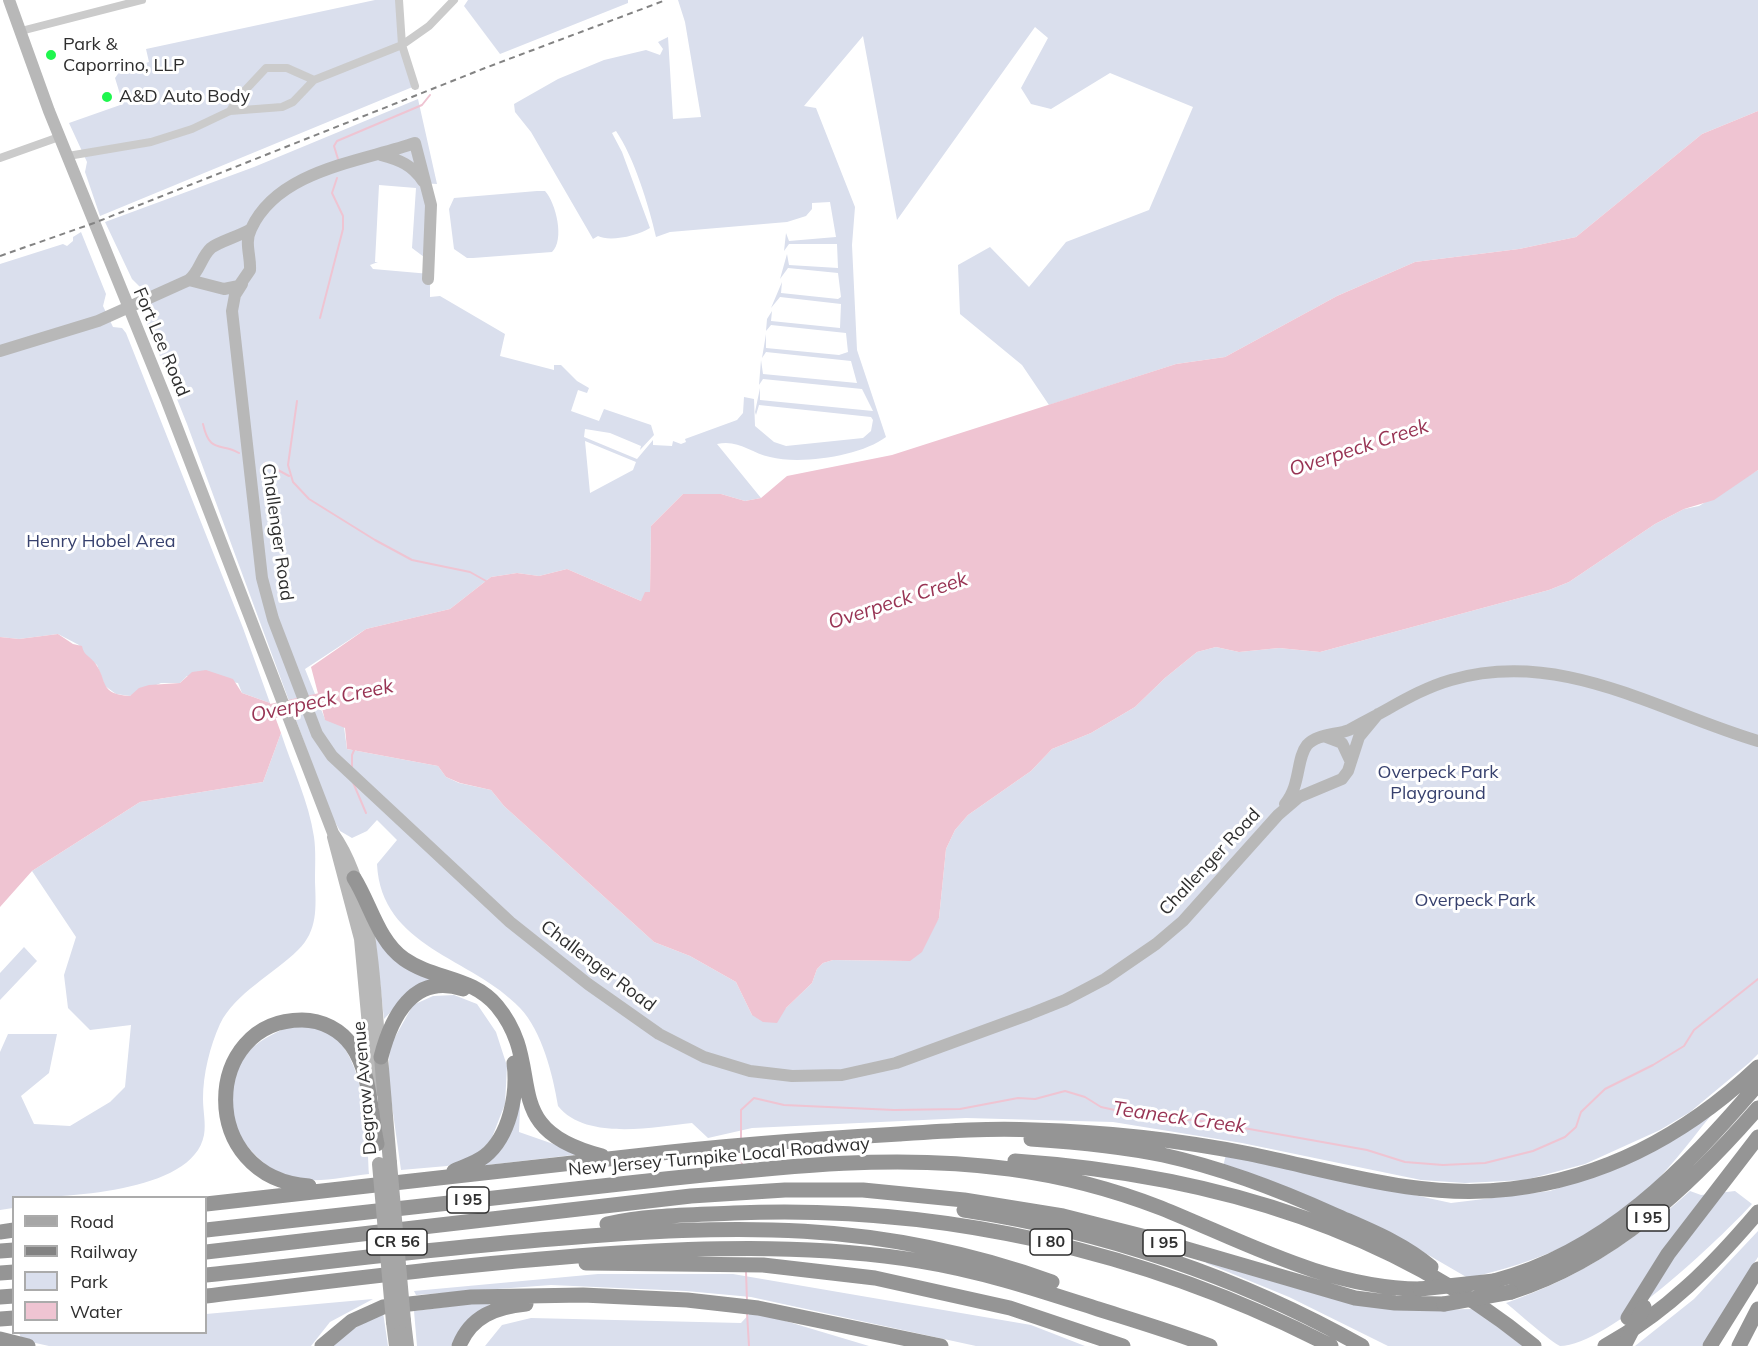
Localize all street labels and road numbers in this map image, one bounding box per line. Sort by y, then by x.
street label: Fort Lee Road [128,284,194,400]
street label: Challenger Road [257,462,297,602]
street label: Challenger Road [1155,804,1265,920]
street label: Challenger Road [536,916,660,1016]
street label: Degraw Avenue [348,1020,382,1156]
street label: New Jersey Turnpike Local Roadway [567,1133,871,1181]
road number: I 95 [447,1187,489,1213]
road number: I 95 [1627,1205,1669,1231]
road number: CR 56 [367,1229,427,1255]
road number: I 80 [1030,1229,1072,1255]
road number: I 95 [1143,1230,1185,1256]

